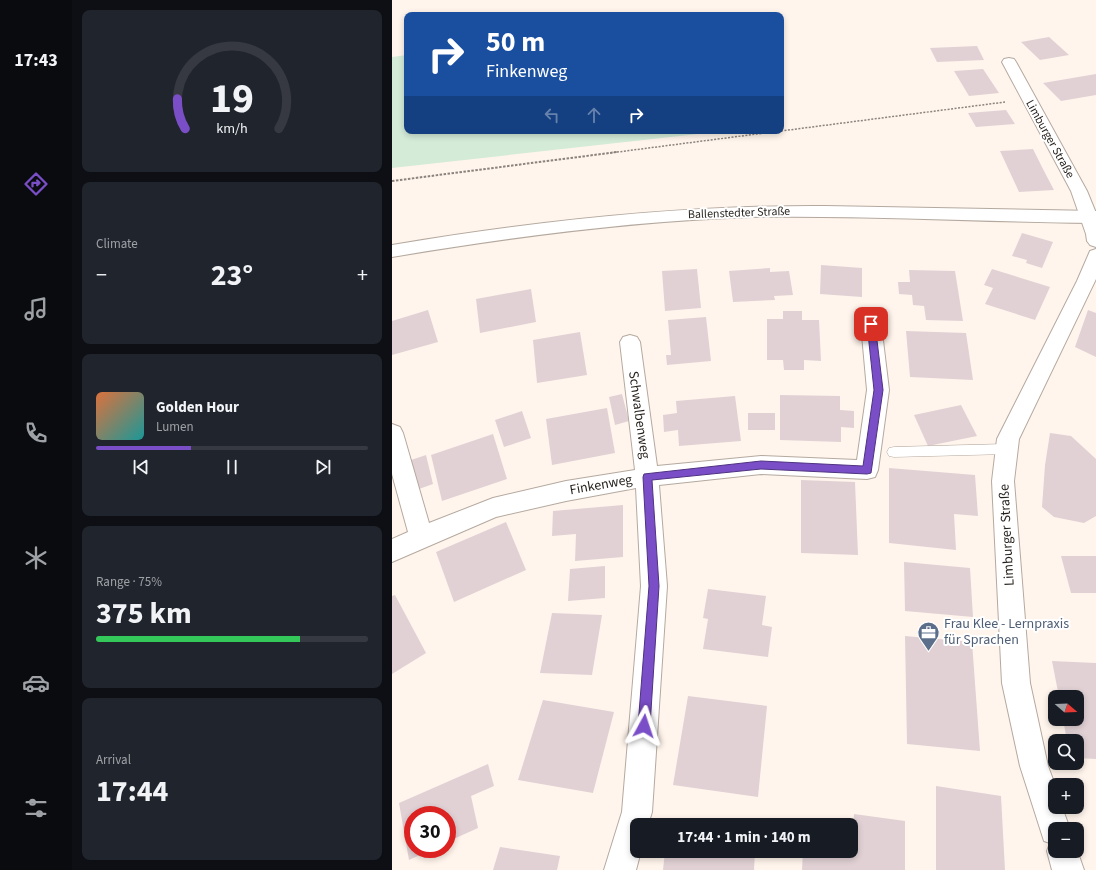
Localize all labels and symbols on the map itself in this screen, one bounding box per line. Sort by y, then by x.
street label: Limburger Straße [1021,97,1079,181]
street label: Ballenstedter Straße [688,203,791,223]
pin [854,307,888,341]
street label: Schwalbenweg [623,370,655,460]
street label: Finkenweg [568,470,634,500]
street label: Limburger Straße [994,484,1020,586]
place label: Frau Klee - Lernpraxis für Sprachen [944,614,1069,650]
office icon: Frau Klee - Lernpraxis für Sprachen [916,619,942,652]
north arrow [1048,690,1084,726]
position arrow [623,705,665,747]
speed limit sign: 30 [404,806,456,858]

